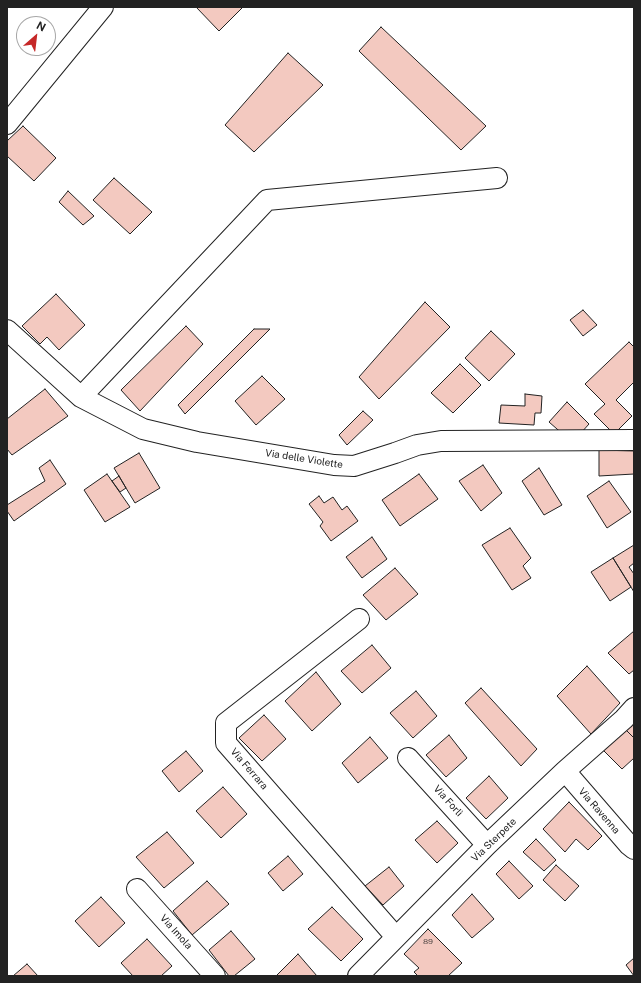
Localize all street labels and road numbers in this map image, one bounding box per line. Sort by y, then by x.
street label: Via delle Violette [264,447,344,471]
street label: Via Ferrara [228,746,270,792]
street label: Via Forlì [431,783,465,819]
street label: Via Ravenna [576,786,622,836]
street label: Via Sterpete [469,816,519,864]
street label: Via Imola [157,912,195,952]

